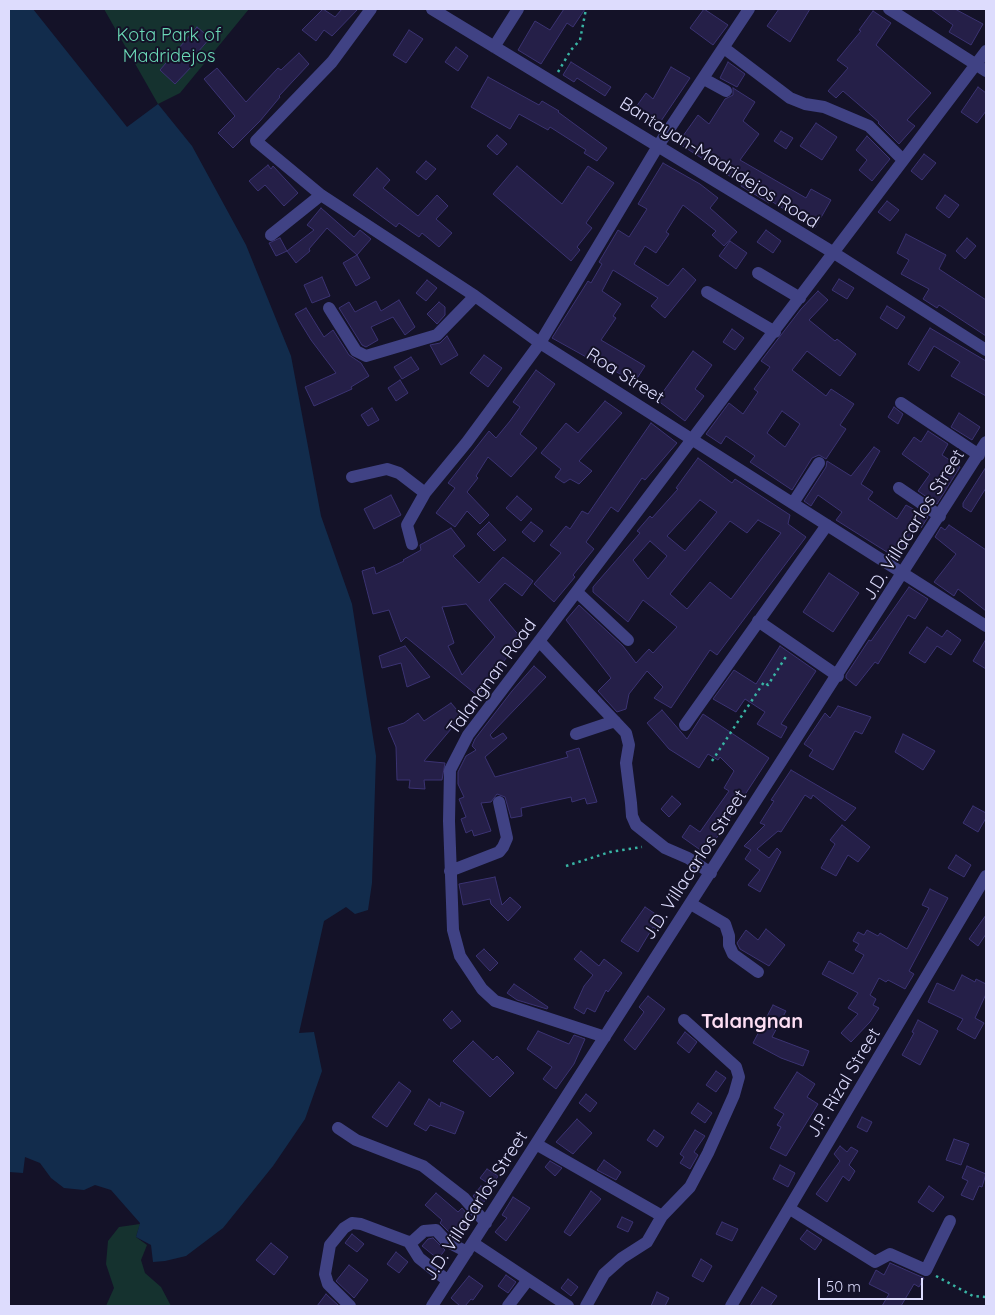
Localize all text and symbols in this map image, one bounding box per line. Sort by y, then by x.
park label: Kota Park of Madridejos [117,25,221,68]
street label: Bantayan-Madridejos Road [615,93,823,233]
street label: Roa Street [582,344,668,408]
street label: J.D. Villacarlos Street [859,445,969,605]
street label: Talangnan Road [443,615,541,739]
street label: J.D. Villacarlos Street [638,786,752,944]
district label: Talangnan [701,1010,803,1034]
street label: J.P. Rizal Street [803,1024,885,1142]
street label: J.D. Villacarlos Street [419,1127,533,1285]
scale bar [820,1268,925,1300]
text: 50 m [826,1277,861,1296]

